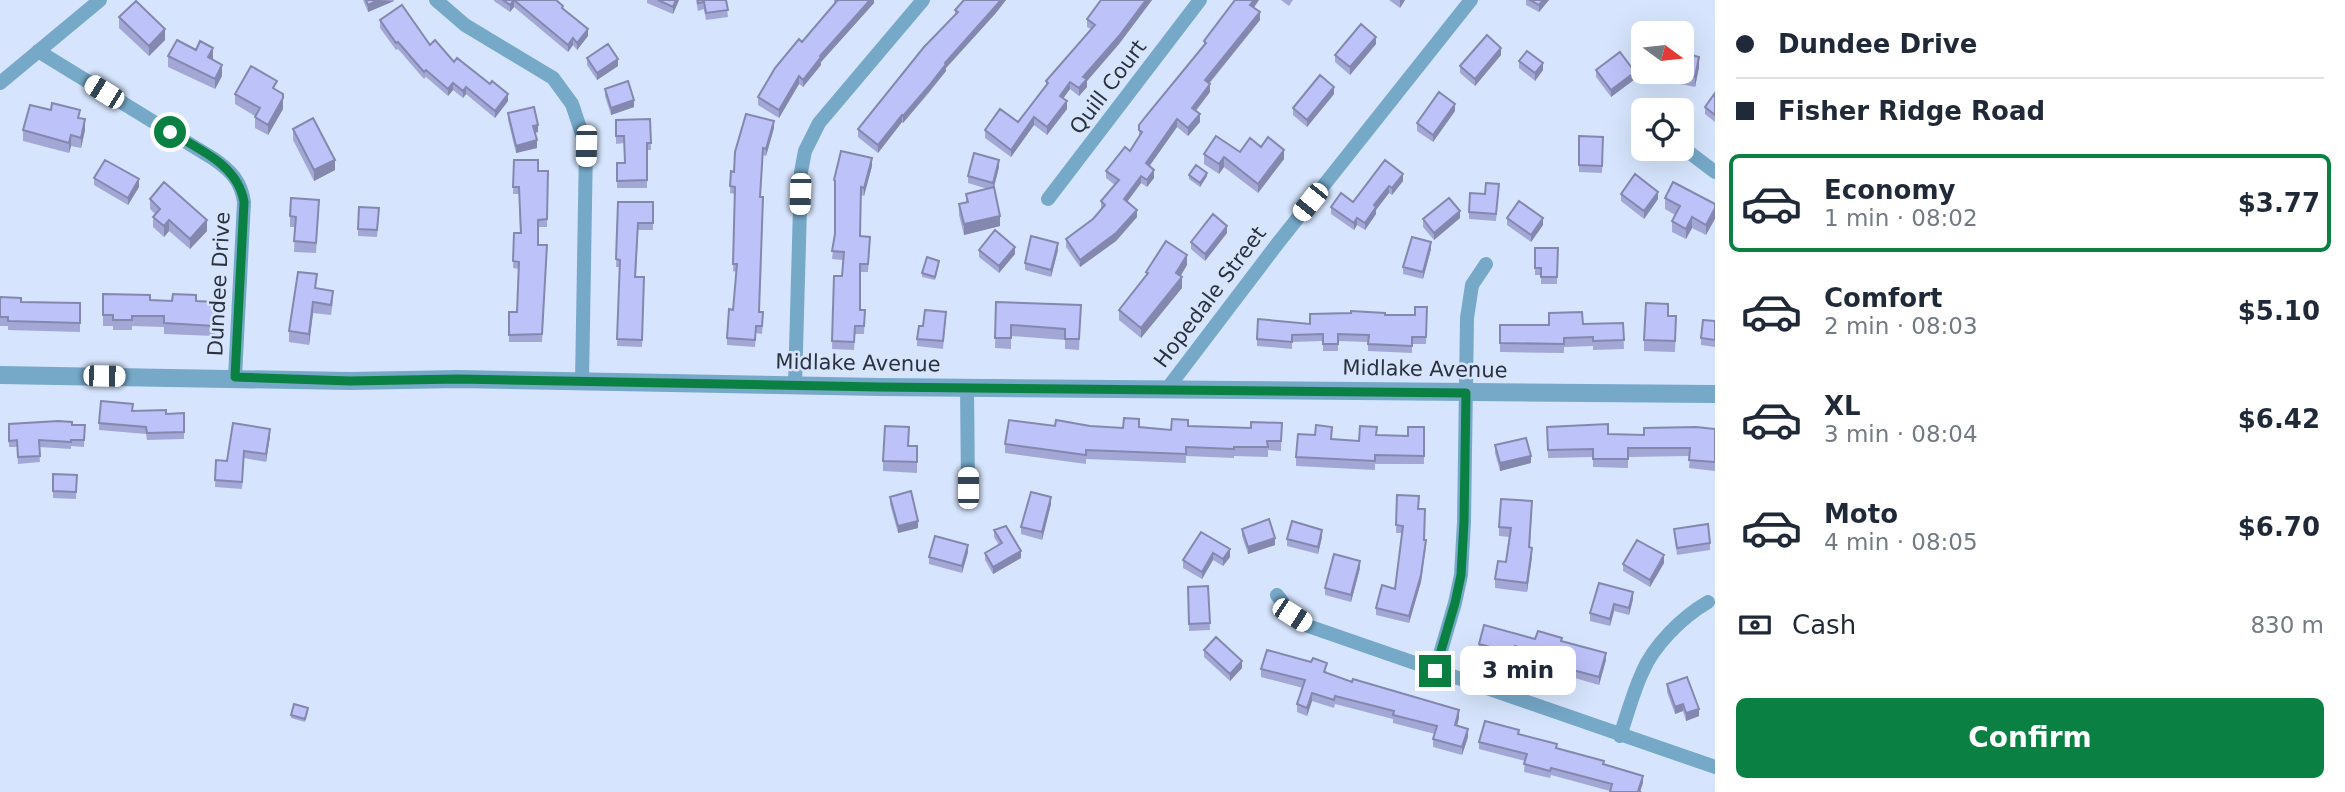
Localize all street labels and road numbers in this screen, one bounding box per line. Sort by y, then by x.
street label: Quill Court [1065,35,1151,139]
street label: Dundee Drive [203,211,235,357]
street label: Hopedale Street [1149,222,1271,372]
street label: Midlake Avenue [775,350,941,376]
street label: Midlake Avenue [1342,356,1508,382]

